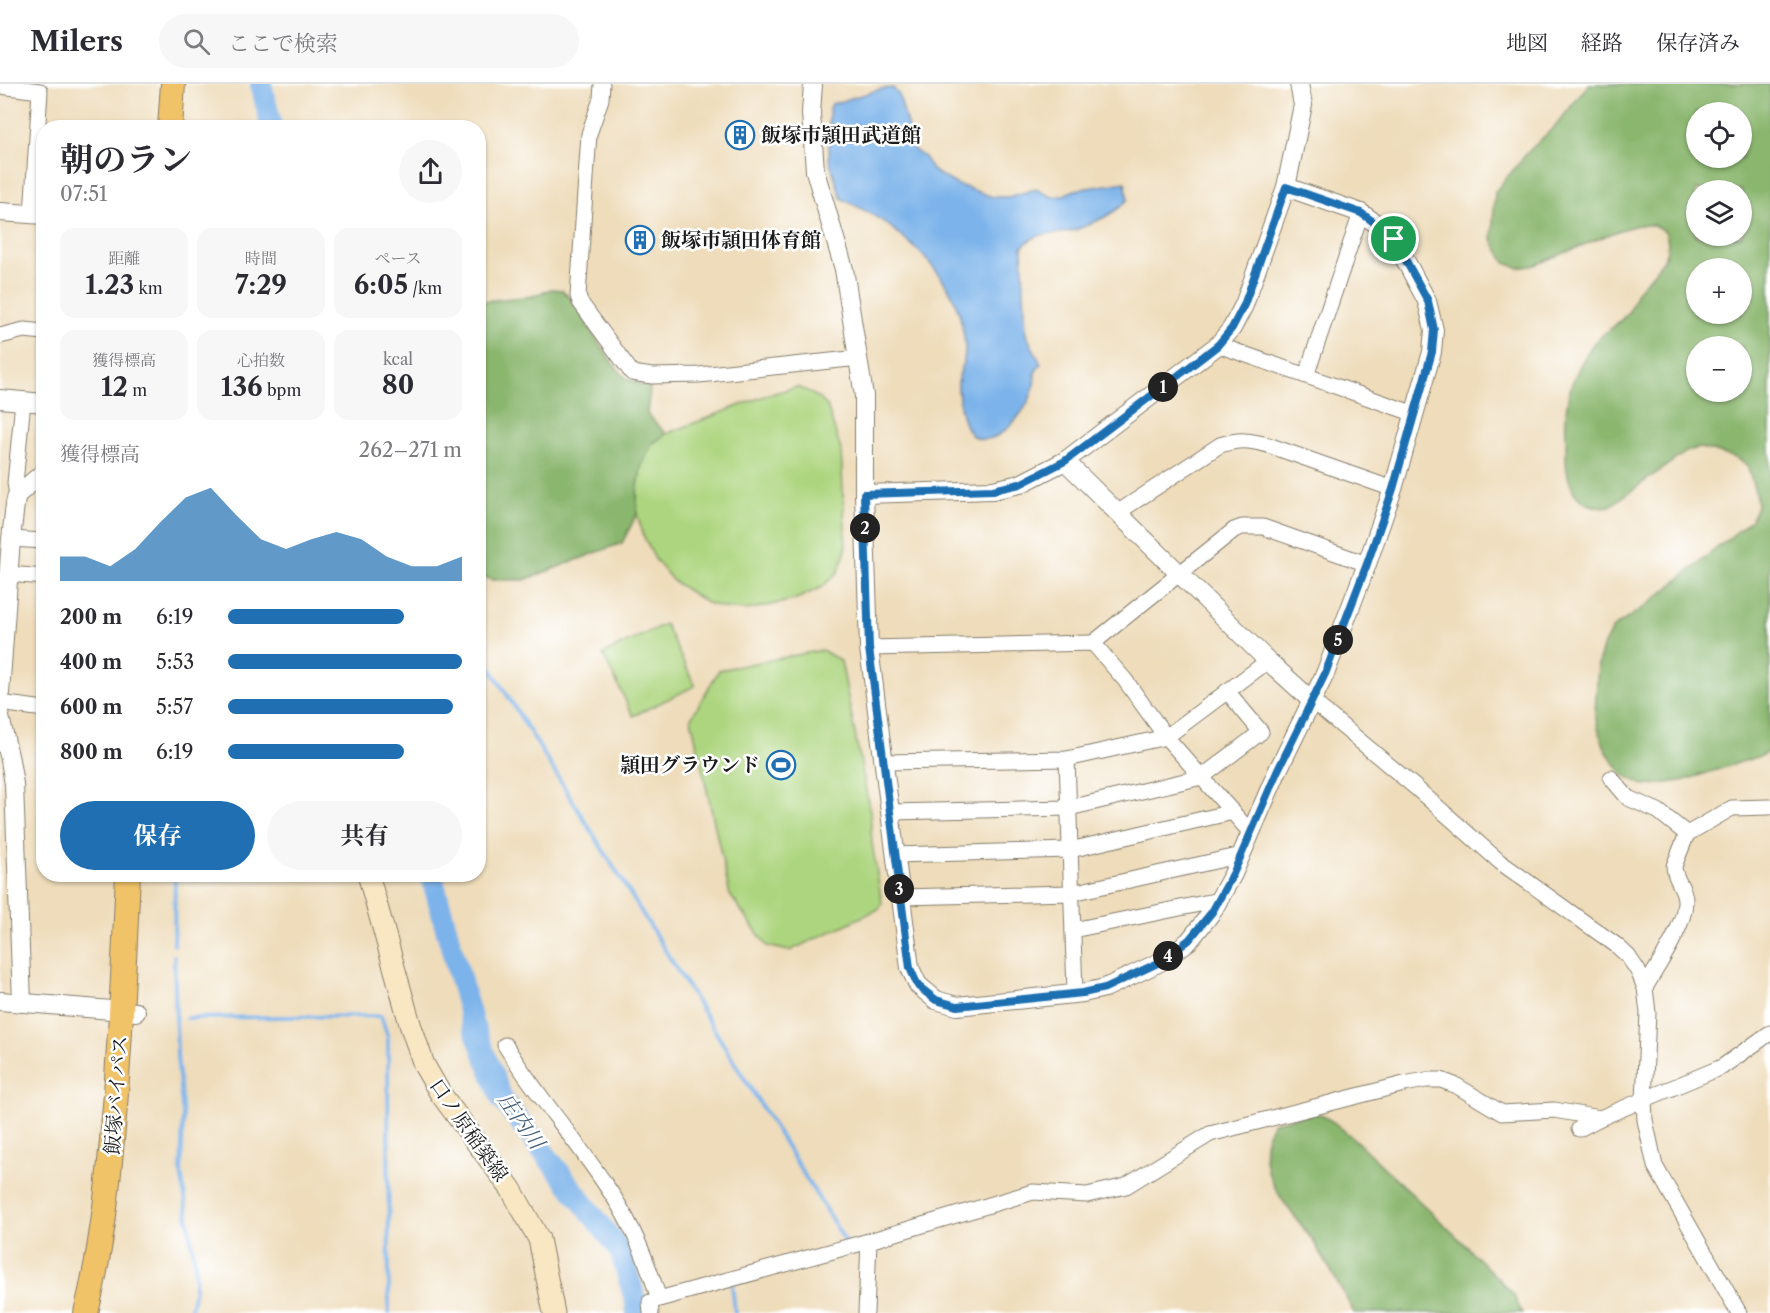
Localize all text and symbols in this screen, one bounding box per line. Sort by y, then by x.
search box [159,14,579,68]
text: Milers [30,24,123,58]
icon: search [180,25,213,58]
text: ここで検索 [228,30,338,57]
text: 地図 [1506,30,1548,55]
text: 経路 [1581,30,1623,55]
text: 保存済み [1656,30,1740,55]
map controls [1686,102,1752,402]
button: locate [1686,102,1752,168]
building icon: 飯塚市頴田武道館 [724,119,756,151]
place label: 飯塚市頴田武道館 [761,123,921,147]
text: 朝のラン [60,139,192,180]
button: share [399,140,462,203]
button: layers [1686,180,1752,246]
text: 07:51 [60,182,107,206]
pin [1368,213,1419,264]
icon: arrive [1377,222,1410,255]
building icon: 飯塚市頴田体育館 [624,224,656,256]
place label: 飯塚市頴田体育館 [661,228,821,252]
text: 距離 [108,248,140,268]
text: 時間 [245,248,277,268]
text: ペース [374,248,422,268]
button: + [1686,258,1752,324]
text: 1.23 [85,269,134,301]
text: 7:29 [235,269,287,301]
text: 6:05 [354,269,408,301]
text: km [134,278,163,298]
text: /km [408,278,442,298]
button: − [1686,336,1752,402]
text: kcal [383,349,413,369]
text: 獲得標高 [92,350,156,370]
text: 心拍数 [237,350,285,370]
text: 80 [382,369,414,401]
text: 12 [101,371,128,403]
text: 136 [221,371,263,403]
pin: 1 [1148,372,1178,402]
text: 1 [1159,377,1167,397]
text: m [128,380,147,400]
text: bpm [263,380,301,400]
text: 262–271 m [359,438,462,462]
text: 獲得標高 [60,442,140,466]
pin: 2 [850,513,880,543]
text: 2 [860,518,870,538]
text: 200 m [60,605,122,629]
text: 6:19 [156,605,193,629]
pin: 5 [1323,625,1353,655]
text: 5 [1334,630,1342,650]
text: 400 m [60,650,122,674]
text: 5:53 [156,650,194,674]
text: 600 m [60,695,122,719]
text: 5:57 [156,695,193,719]
text: 800 m [60,740,123,764]
text: 6:19 [156,740,193,764]
sports icon: 頴田グラウンド [765,749,797,781]
place label: 頴田グラウンド [620,753,760,777]
button: 保存 [60,801,255,870]
button: 共有 [267,801,462,870]
pin: 3 [884,874,914,904]
text: 3 [894,879,904,899]
pin: 4 [1153,941,1183,971]
text: 4 [1163,946,1173,966]
street label: 飯塚バイパス [100,1035,132,1155]
street label: 口ノ原稲築線 [425,1074,513,1186]
water label: 庄内川 [493,1088,551,1155]

